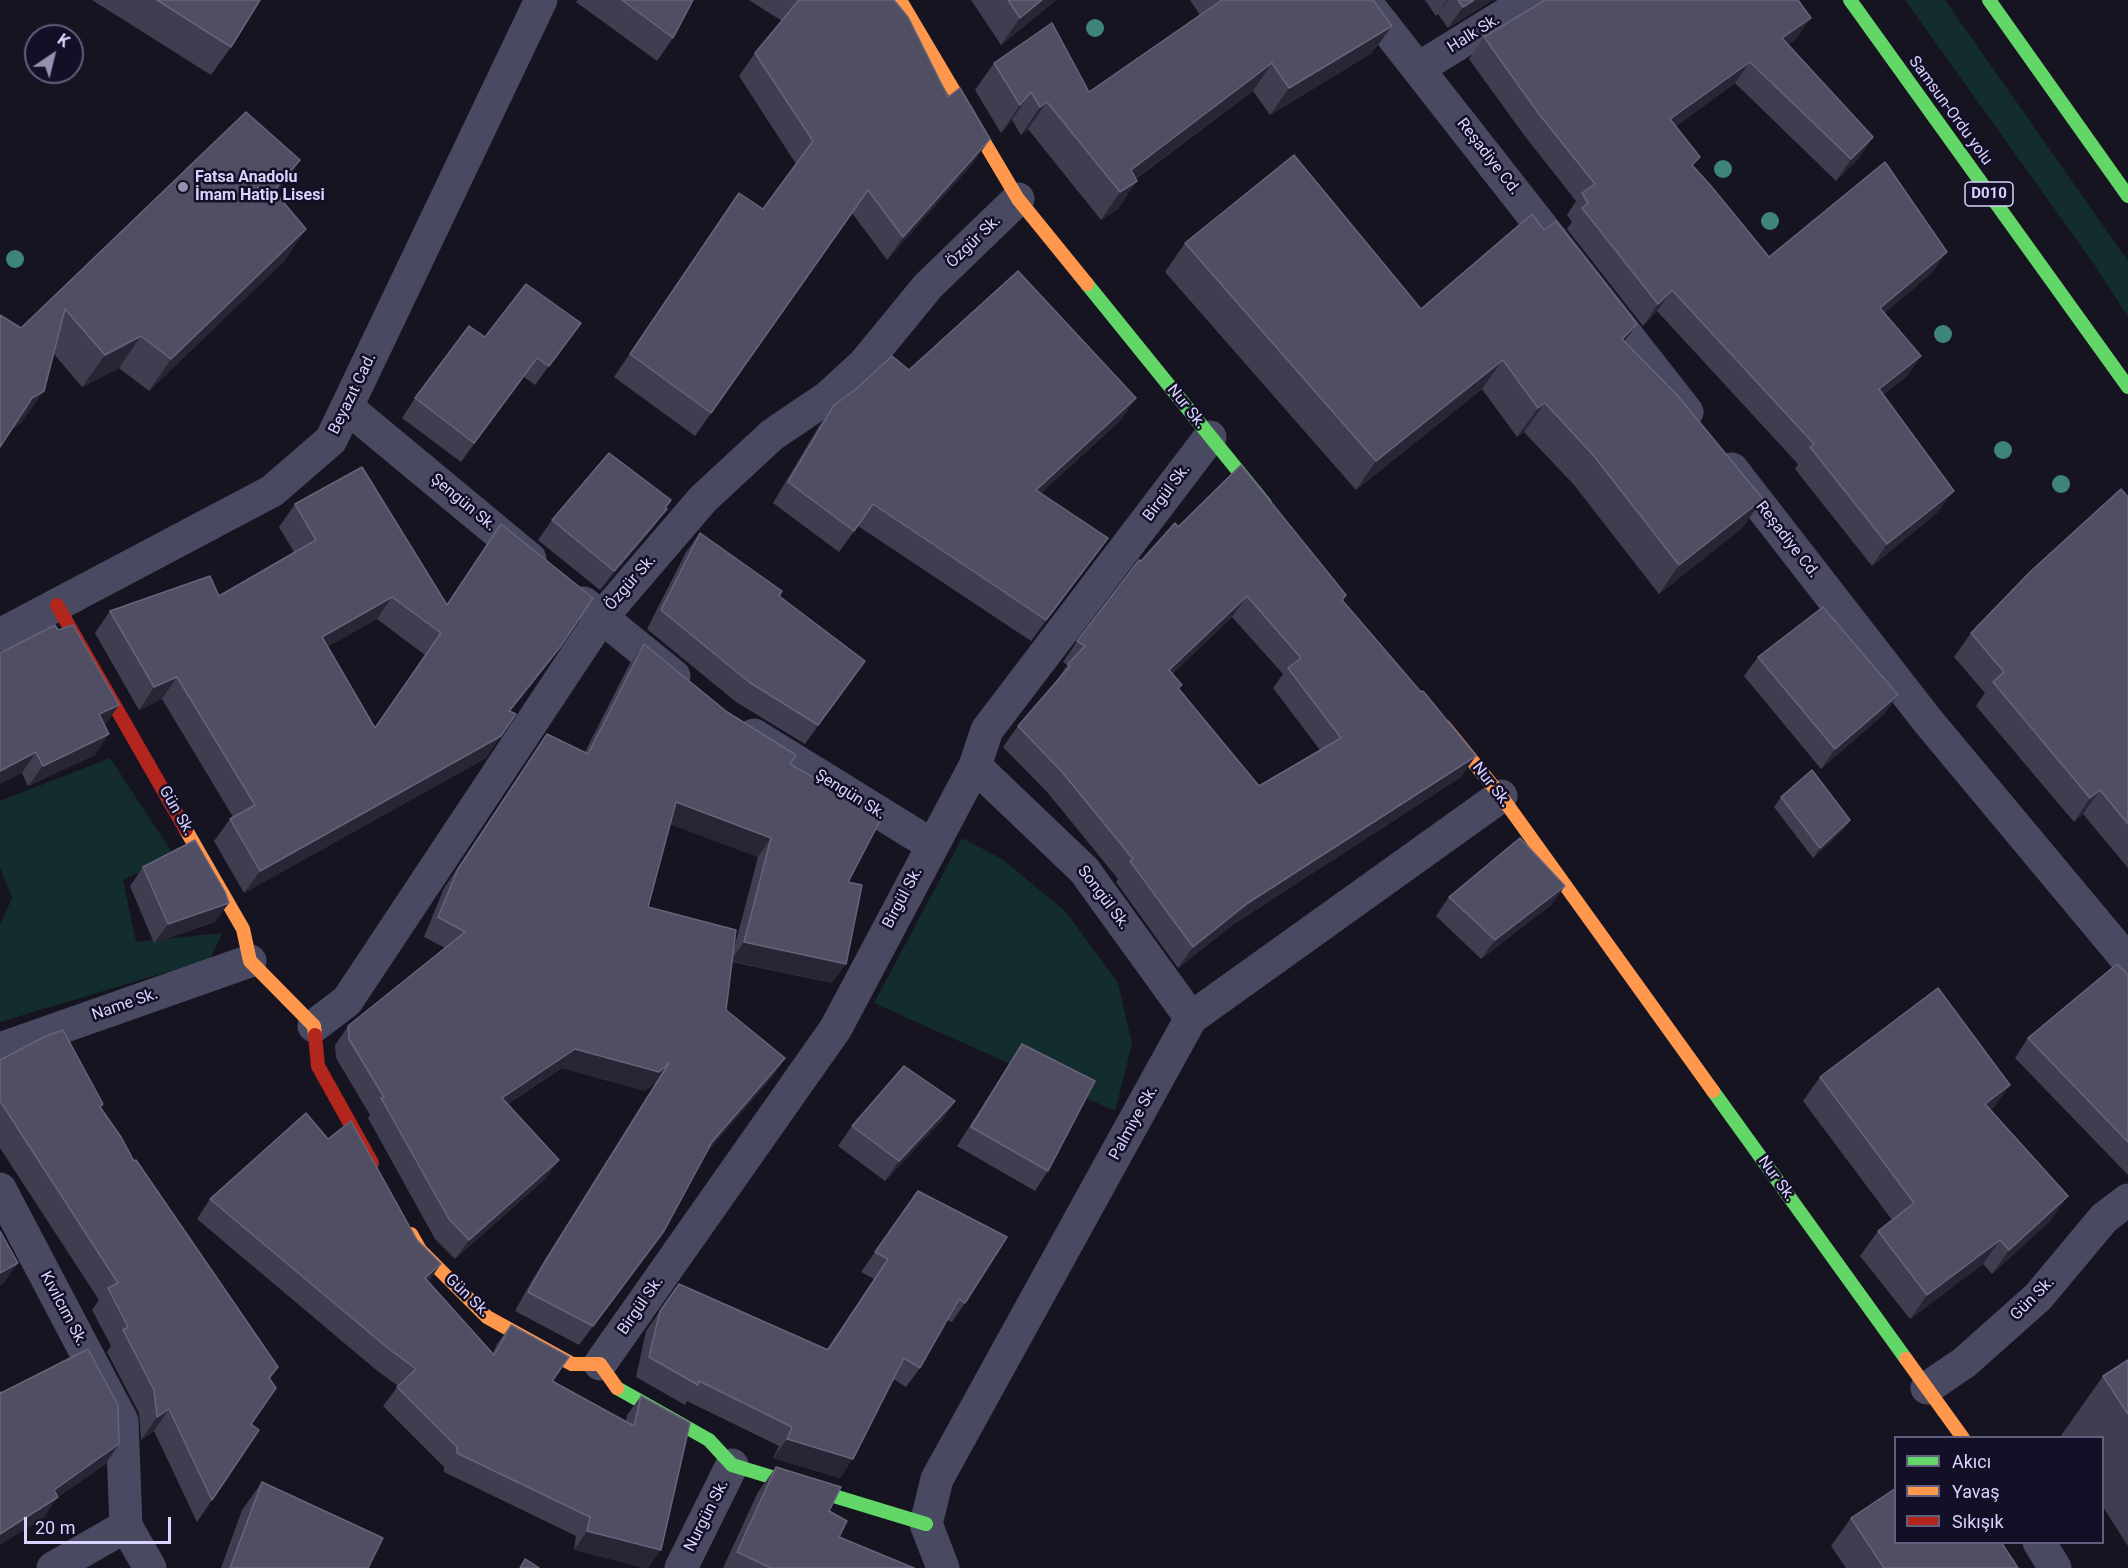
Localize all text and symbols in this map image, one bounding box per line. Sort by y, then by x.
street label: Halk Sk. [1444,11,1504,57]
north arrow [24,24,84,84]
text: K [54,30,73,51]
street label: Samsun-Ordu yolu [1904,53,1996,169]
street label: Reşadiye Cd. [1452,115,1524,199]
place label: Fatsa Anadolu İmam Hatip Lisesi [195,168,325,206]
marker: Fatsa Anadolu İmam Hatip Lisesi [176,180,190,194]
road number: D010 [1965,182,2013,206]
street label: Özgür Sk. [943,212,1005,272]
street label: Beyazıt Cad. [325,350,381,438]
street label: Nur Sk. [1162,381,1210,433]
street label: Birgül Sk. [1139,461,1195,525]
street label: Şengün Sk. [426,470,500,536]
street label: Reşadiye Cd. [1751,498,1823,582]
street label: Özgür Sk. [602,551,660,615]
street label: Nur Sk. [1468,759,1514,811]
street label: Şengün Sk. [811,766,889,824]
street label: Gün Sk. [154,783,198,839]
street label: Songül Sk. [1073,862,1133,934]
street label: Birgül Sk. [879,864,927,932]
street label: Name Sk. [90,985,160,1025]
street label: Palmiye Sk. [1106,1082,1162,1164]
street label: Nur Sk. [1753,1153,1799,1205]
street label: Kıvılcım Sk. [35,1268,91,1350]
street label: Gün Sk. [441,1270,493,1322]
street label: Birgül Sk. [614,1273,668,1339]
street label: Gün Sk. [2007,1273,2059,1325]
legend [1894,1436,2104,1544]
text: Akıcı [1952,1451,1991,1472]
street label: Nurgün Sk. [681,1477,733,1555]
text: Yavaş [1952,1481,2000,1502]
scale bar [27,1505,174,1543]
text: Sıkışık [1952,1511,2004,1532]
text: 20 m [35,1517,75,1538]

